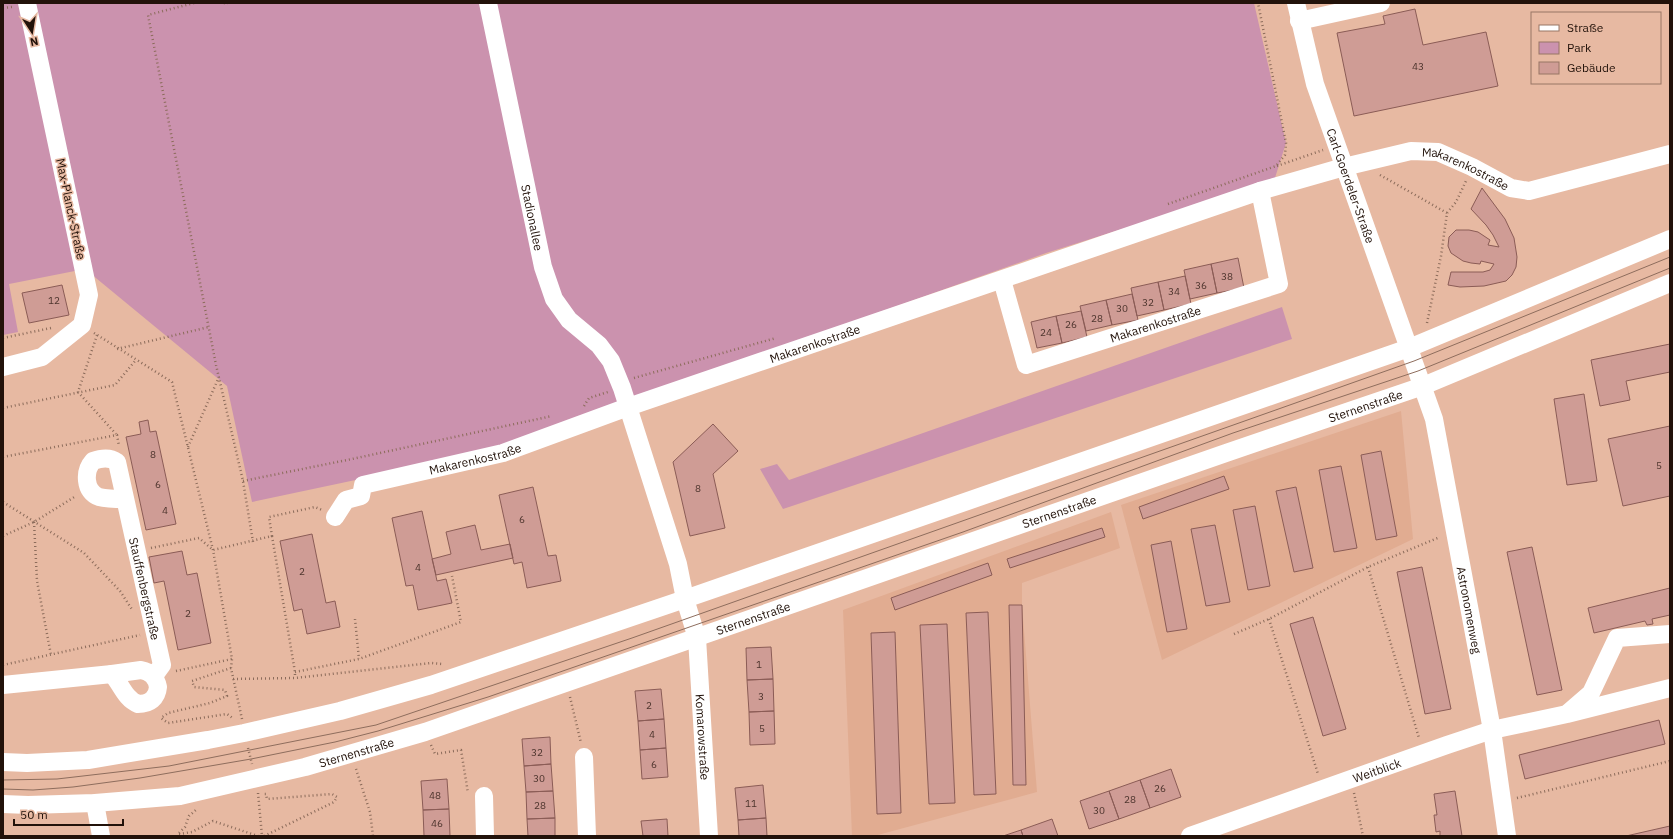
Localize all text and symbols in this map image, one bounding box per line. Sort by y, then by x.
north arrow [12,12,52,52]
legend [1531,12,1661,84]
text: Straße [1567,20,1604,35]
text: N [29,34,39,49]
text: Park [1567,40,1592,55]
house number: 43 [1412,60,1424,73]
text: Gebäude [1567,60,1616,75]
street label: Carl-Goerdeler-Straße [1324,126,1379,245]
street label: Makarenkostraße [1422,144,1512,193]
street label: Max-Planck-Straße [53,157,89,261]
street label: Stadionallee [518,183,547,252]
house number: 38 [1221,270,1233,283]
house number: 36 [1195,279,1207,292]
house number: 34 [1168,285,1180,298]
house number: 12 [48,294,60,307]
house number: 32 [1142,296,1154,309]
street label: Makarenkostraße [1108,302,1203,345]
house number: 30 [1116,302,1128,315]
house number: 28 [1091,312,1103,325]
house number: 26 [1065,318,1077,331]
street label: Makarenkostraße [767,321,862,366]
house number: 24 [1040,326,1052,339]
street label: Sternenstraße [1326,386,1405,425]
street label: Makarenkostraße [427,439,524,477]
house number: 8 [150,448,156,461]
house number: 5 [1656,459,1662,472]
house number: 6 [155,478,161,491]
house number: 8 [695,482,701,495]
street label: Sternenstraße [1020,491,1098,531]
house number: 4 [162,504,168,517]
house number: 6 [519,513,525,526]
street label: Stauffenbergstraße [126,536,164,642]
house number: 4 [415,561,421,574]
house number: 2 [299,565,305,578]
street label: Astronomenweg [1454,565,1485,655]
street label: Sternenstraße [714,598,792,638]
house number: 2 [185,607,191,620]
house number: 1 [756,658,762,671]
house number: 3 [758,690,764,703]
street label: Komarowstraße [693,694,713,781]
house number: 2 [646,699,652,712]
house number: 5 [759,722,765,735]
house number: 4 [649,728,655,741]
street label: Sternenstraße [317,734,396,770]
house number: 32 [531,746,543,759]
street label: Weitblick [1351,754,1403,785]
house number: 6 [651,758,657,771]
house number: 30 [533,772,545,785]
house number: 26 [1154,782,1166,795]
house number: 48 [429,789,441,802]
house number: 28 [1124,793,1136,806]
house number: 11 [745,797,757,810]
house number: 28 [534,799,546,812]
scale bar [14,801,123,827]
house number: 30 [1093,804,1105,817]
text: 50 m [20,807,48,822]
house number: 46 [431,817,443,830]

